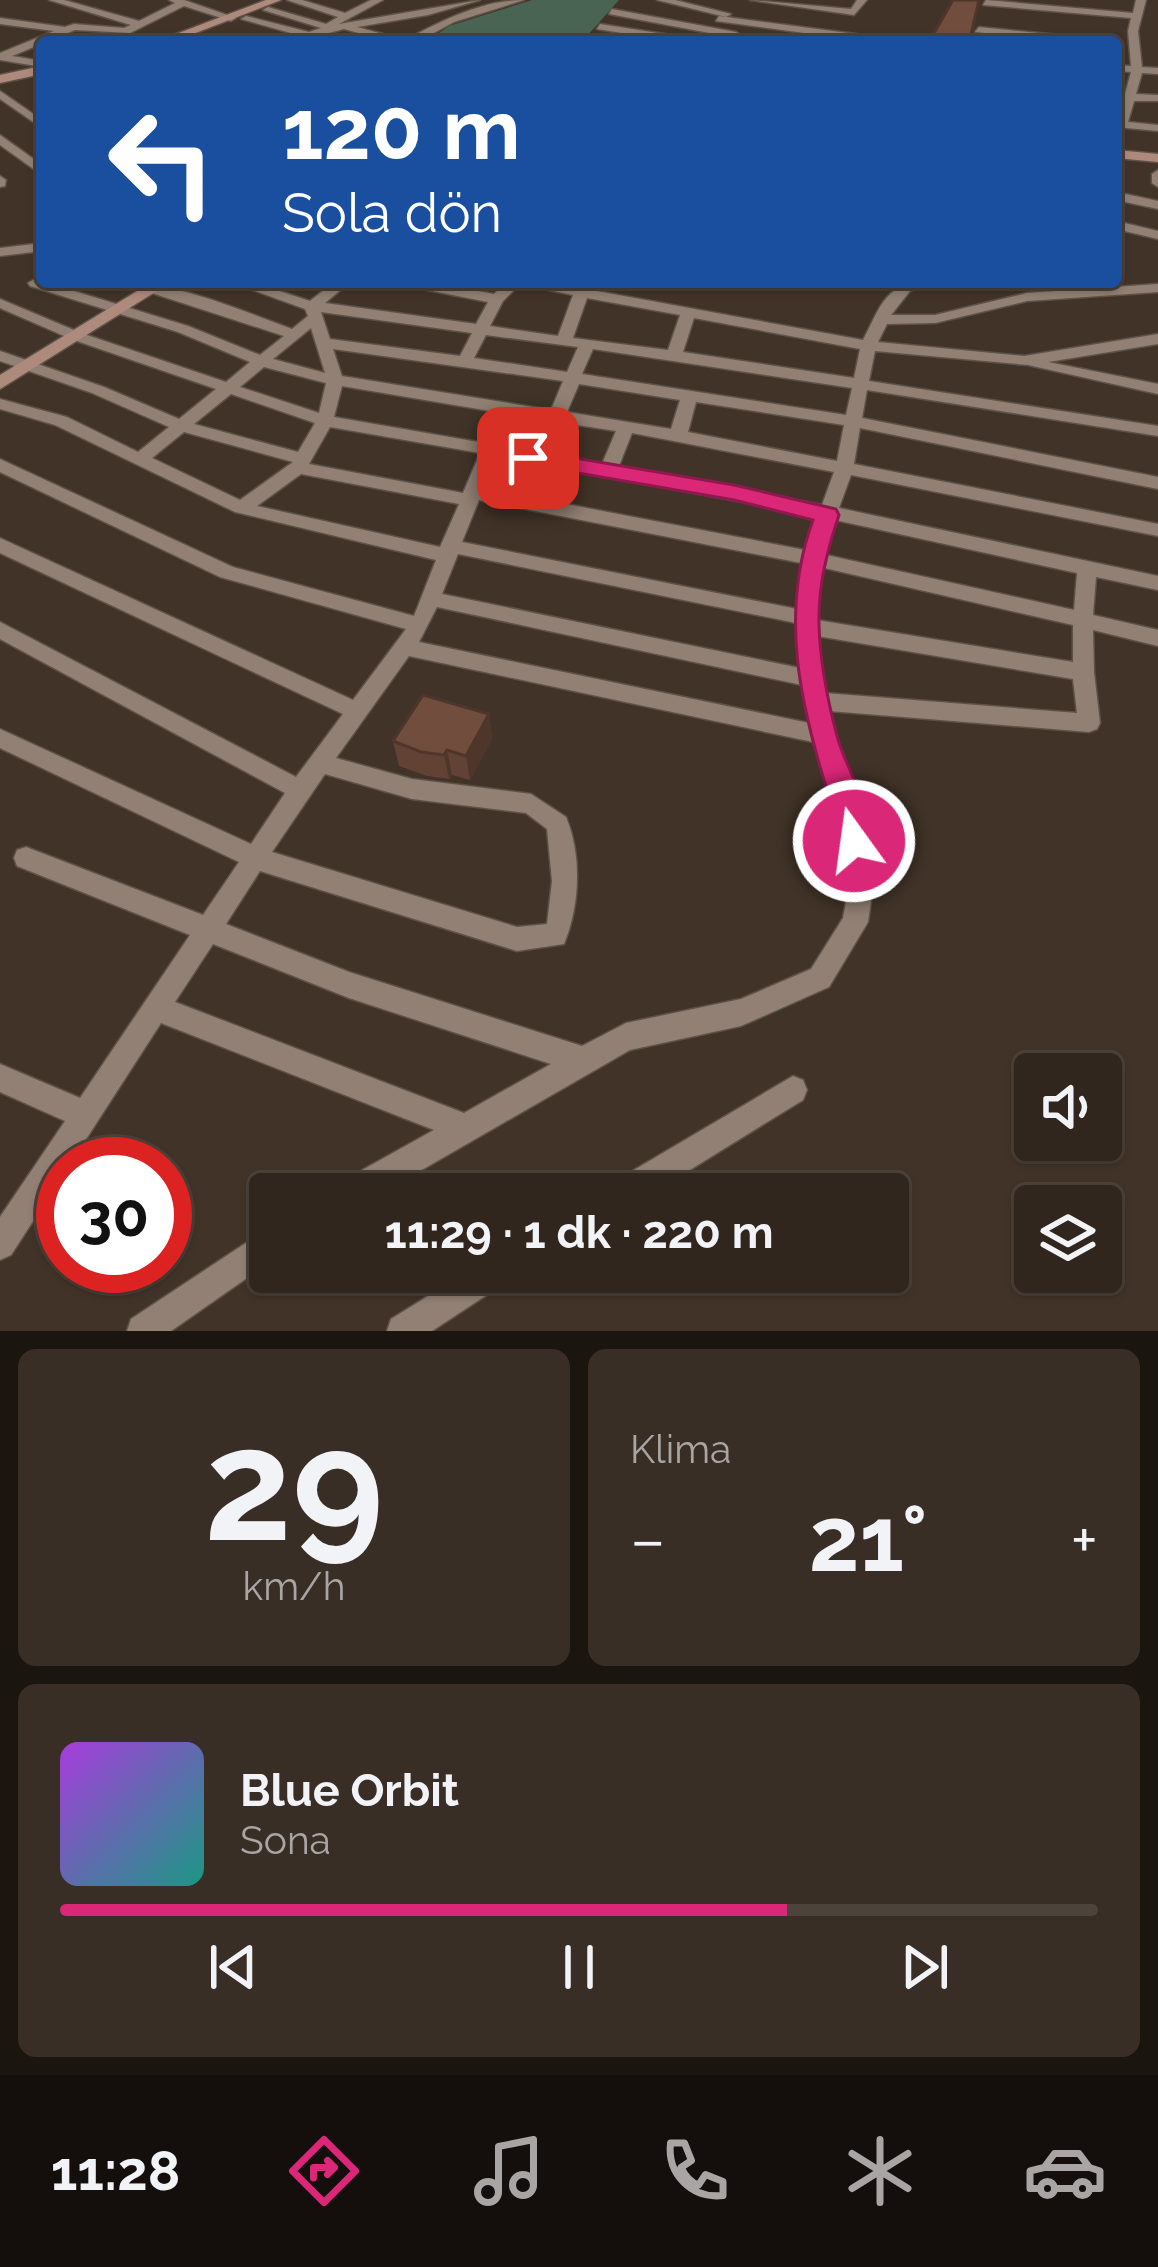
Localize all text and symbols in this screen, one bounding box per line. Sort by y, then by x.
text: 120 m [282,80,521,179]
icon: left [84,84,240,240]
text: Sola dön [282,181,502,245]
pin [477,407,579,509]
icon: arrive [495,425,561,491]
position arrow [791,778,917,904]
map controls [1014,1053,1122,1293]
button: sound [1014,1053,1122,1161]
speed limit sign: 30 [36,1137,192,1293]
button: layers [1014,1185,1122,1293]
text: 11:29 · 1 dk · 220 m [384,1206,774,1259]
text: 29 [204,1393,384,1577]
text: Klima [630,1426,731,1472]
text: 21° [809,1486,928,1592]
text: − [630,1501,666,1578]
text: + [1071,1501,1098,1578]
text: km/h [243,1563,345,1609]
text: Blue Orbit [240,1764,459,1817]
text: Sona [240,1817,331,1863]
icon: previous [200,1934,266,2000]
icon: pause [546,1934,612,2000]
icon: next [892,1934,958,2000]
icon: directions [282,2129,366,2213]
icon: music [467,2129,551,2213]
icon: phone [653,2129,737,2213]
icon: climate [838,2129,922,2213]
icon: car [1023,2129,1107,2213]
text: 11:28 [51,2139,180,2203]

